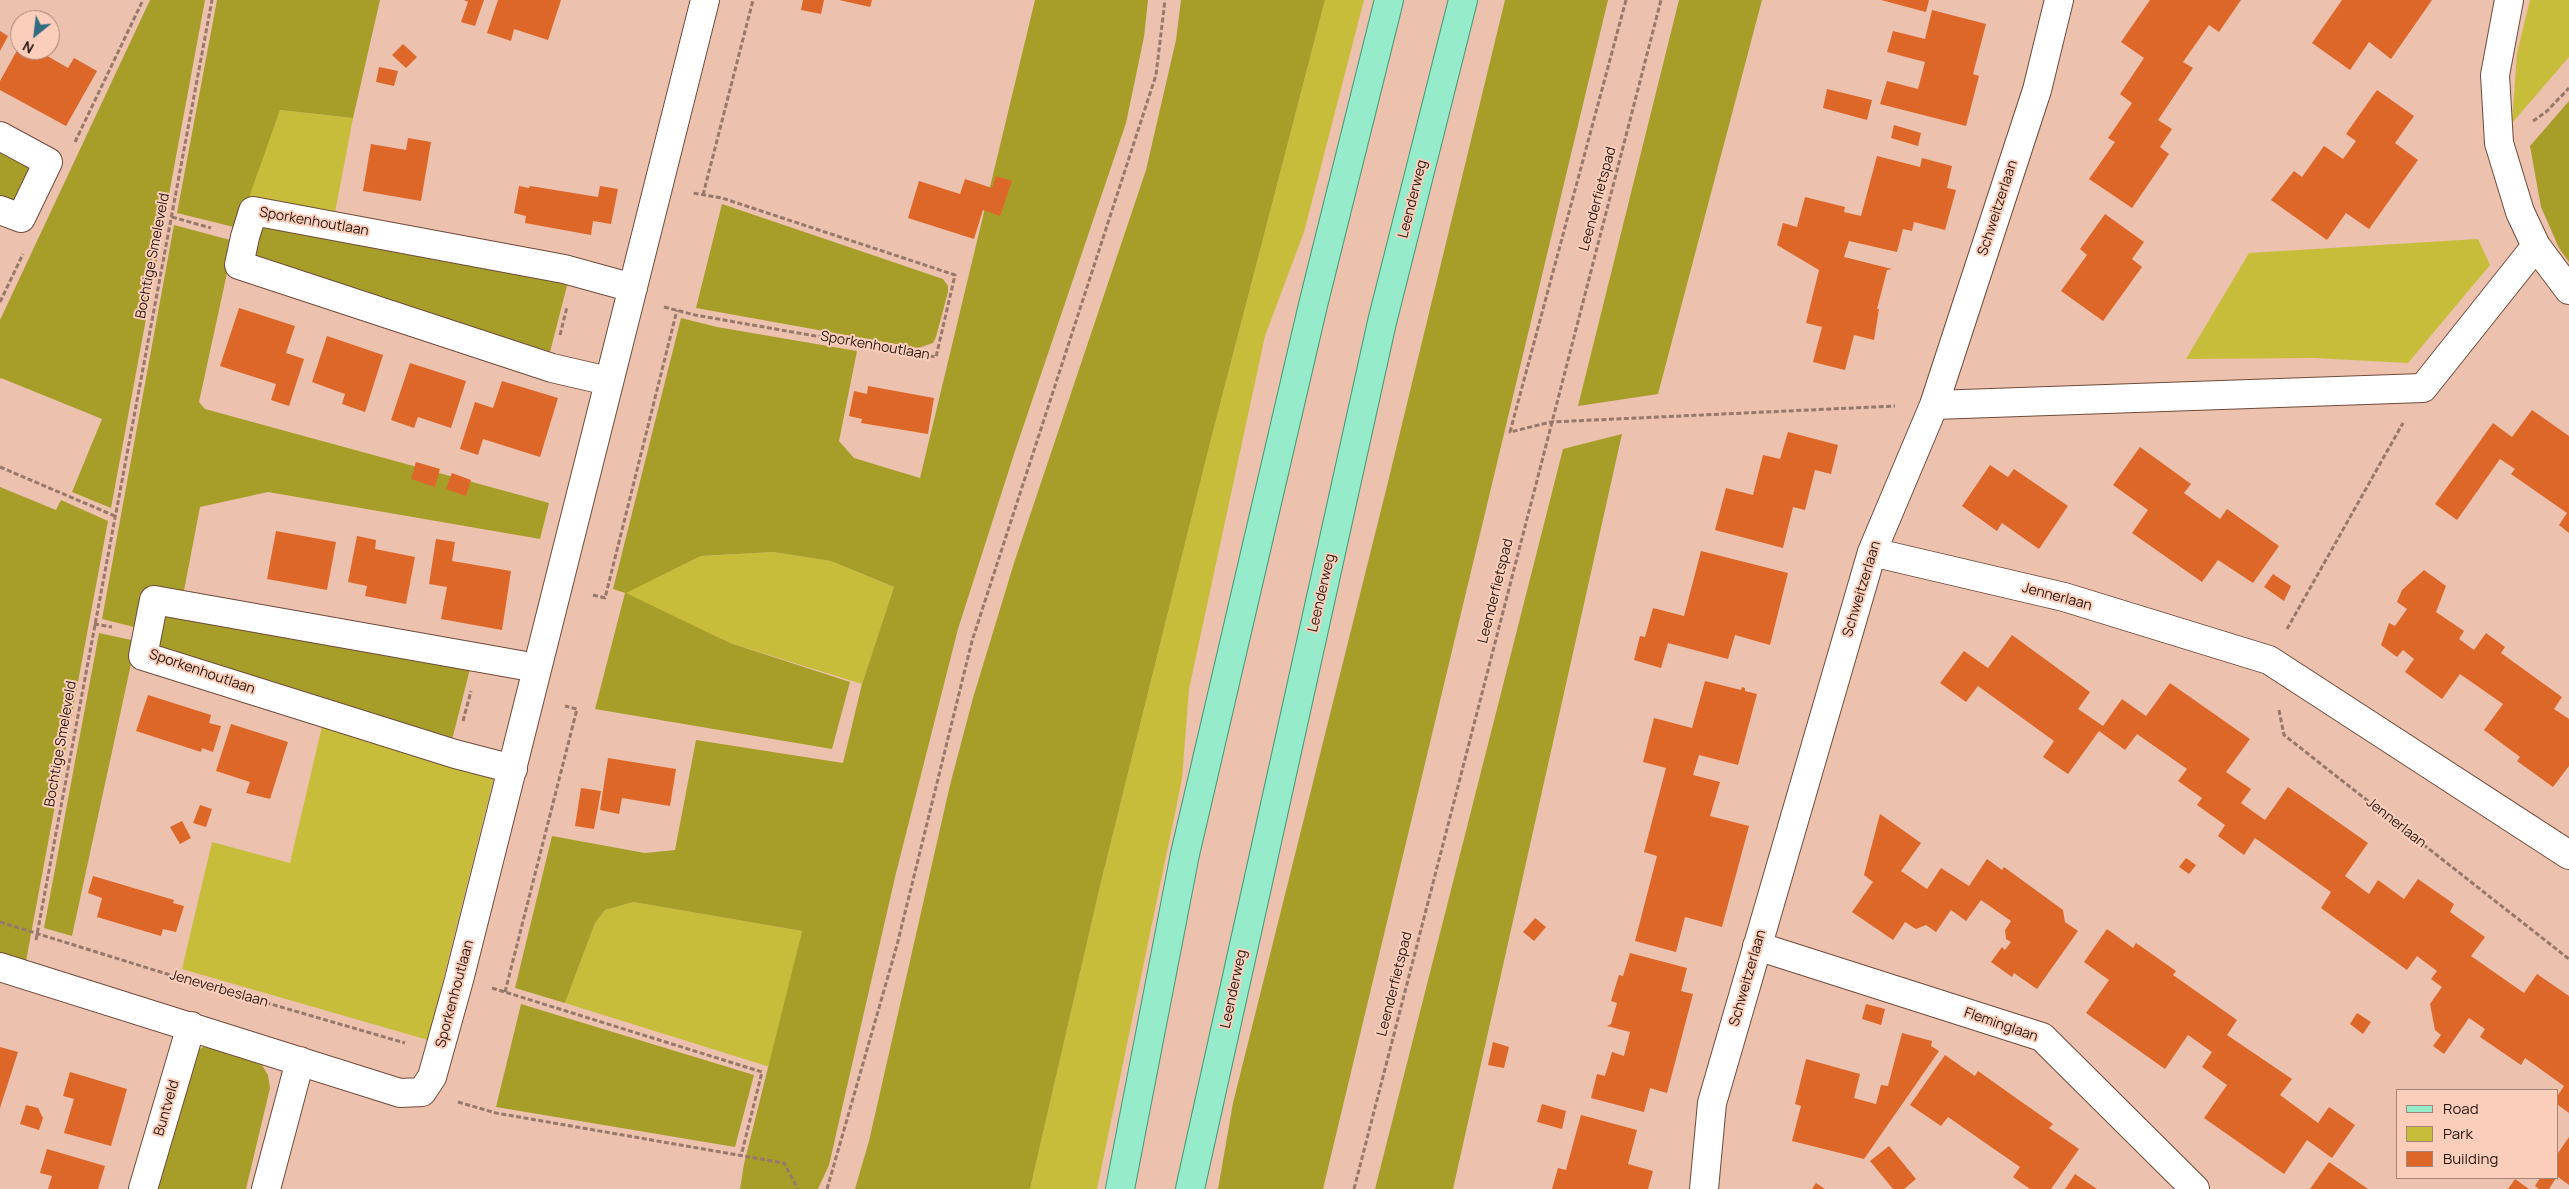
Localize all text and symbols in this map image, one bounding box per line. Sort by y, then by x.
north arrow [10,10,60,60]
text: N [19,37,37,58]
street label: Leenderfietspad [1576,145,1620,253]
street label: Leenderweg [1395,158,1431,240]
street label: Schweitzerlaan [1975,158,2021,258]
street label: Bochtige Smeleveld [133,192,173,320]
street label: Sporkenhoutlaan [258,204,370,240]
street label: Sporkenhoutlaan [819,328,931,364]
street label: Leenderfietspad [1475,537,1517,645]
street label: Schweitzerlaan [1839,539,1885,639]
street label: Leenderweg [1305,552,1339,634]
street label: Jennerlaan [2020,580,2094,614]
street label: Sporkenhoutlaan [147,646,257,698]
street label: Bochtige Smeleveld [42,680,80,808]
street label: Jennerlaan [2363,794,2429,852]
street label: Schweitzerlaan [1726,928,1770,1028]
street label: Leenderfietspad [1374,930,1416,1038]
street label: Sporkenhoutlaan [433,938,477,1050]
street label: Leenderweg [1217,948,1251,1030]
street label: Jeneverbeslaan [168,967,270,1011]
street label: Fleminglaan [1962,1004,2040,1046]
street label: Buntveld [151,1078,183,1138]
legend [2396,1089,2559,1179]
text: Road [2443,1098,2479,1119]
text: Park [2443,1123,2473,1144]
text: Building [2443,1148,2498,1169]

